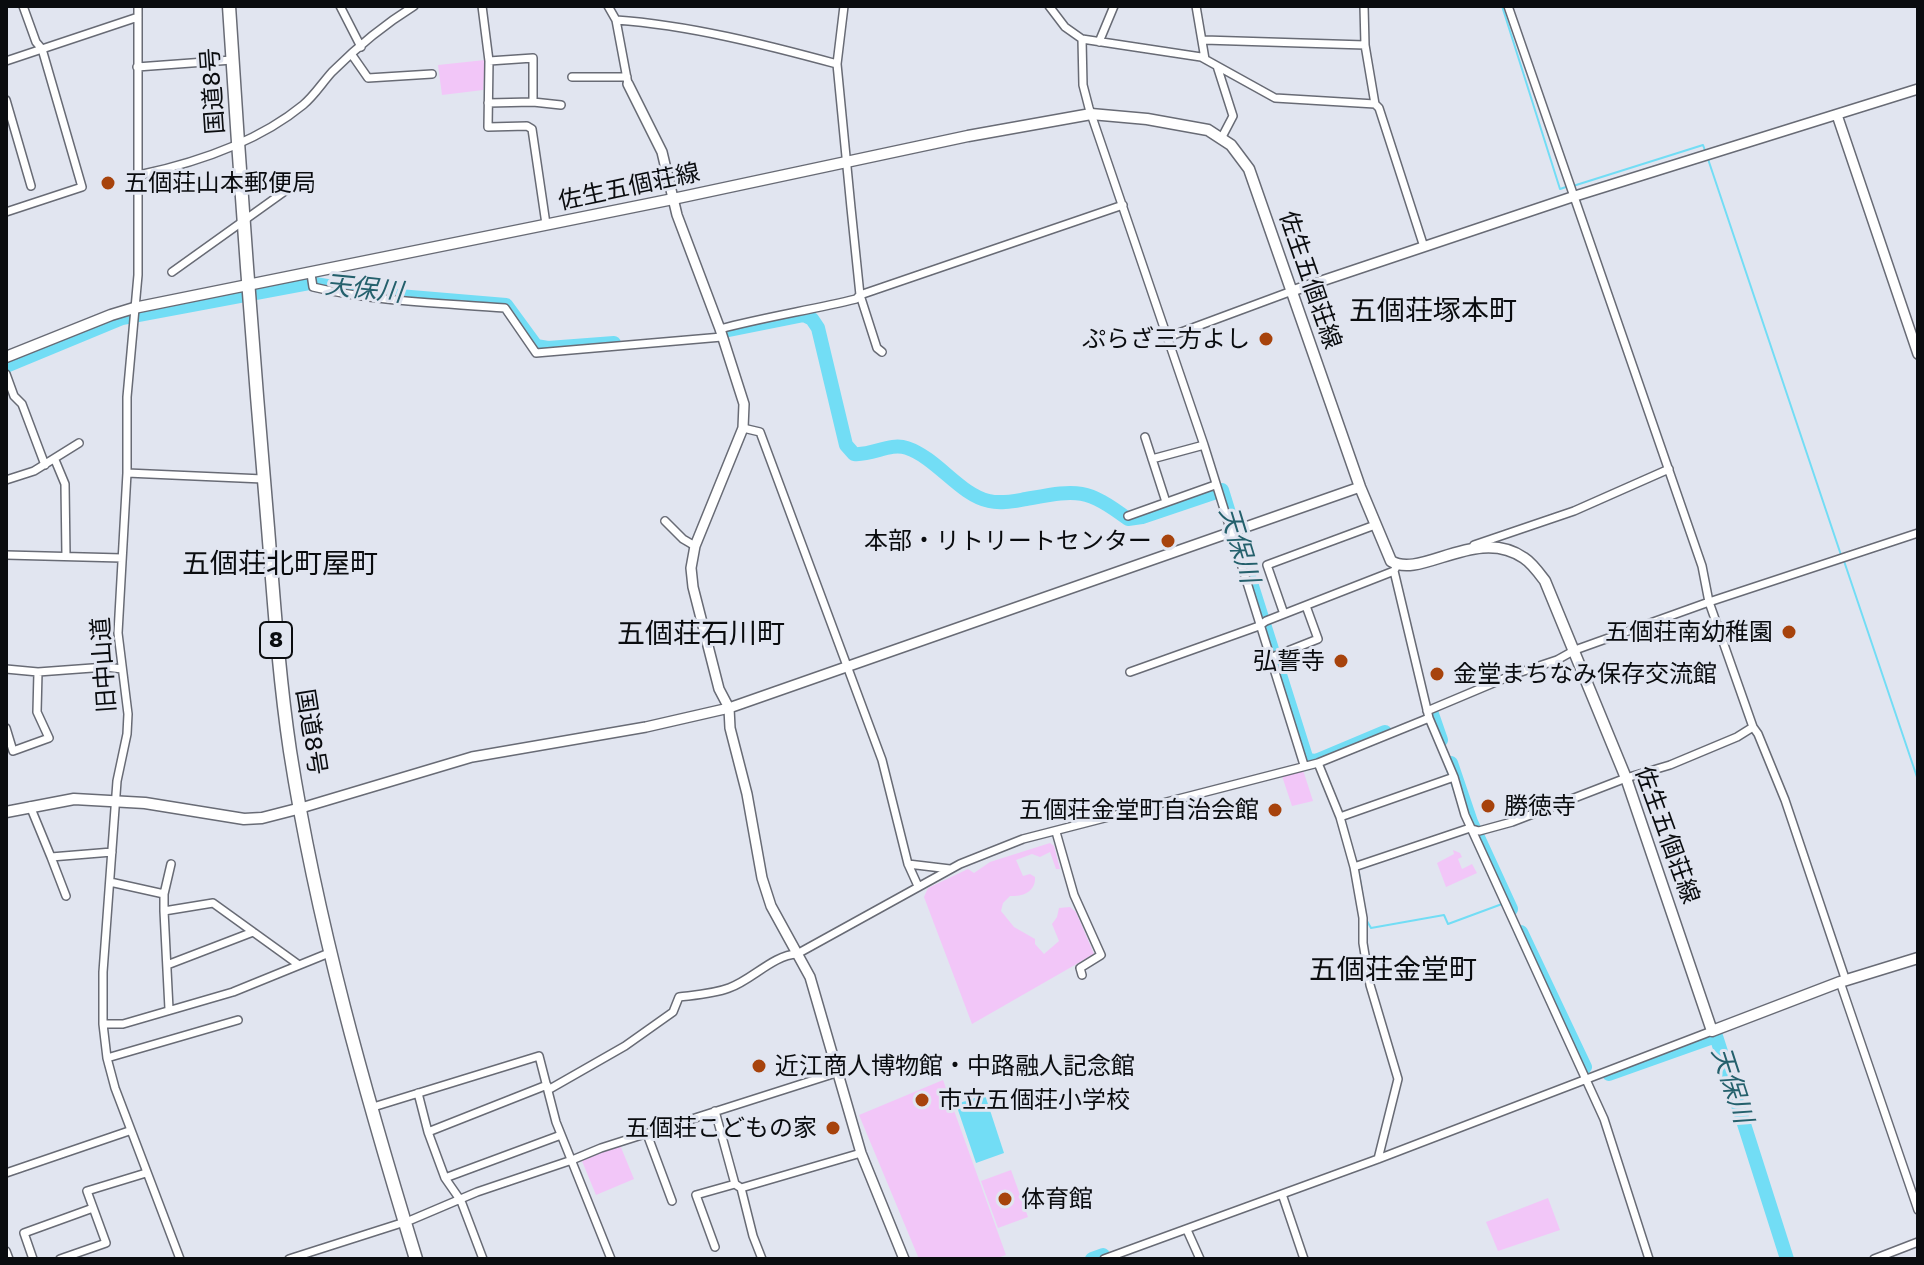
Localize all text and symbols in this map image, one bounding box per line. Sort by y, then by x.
street label: 国道8号 [196,47,230,135]
street label: 佐生五個荘線 [556,158,702,216]
place label: 五個荘山本郵便局 [124,169,316,197]
marker: 五個荘山本郵便局 [99,174,117,192]
street label: 佐生五個荘線 [1273,207,1347,353]
water label: 天保川 [324,269,404,309]
district label: 五個荘塚本町 [1349,294,1517,328]
place label: ぷらざ三方よし [1082,325,1250,353]
marker: ぷらざ三方よし [1257,330,1275,348]
water label: 天保川 [1213,503,1265,587]
place label: 本部・リトリートセンター [864,527,1152,555]
marker: 本部・リトリートセンター [1159,532,1177,550]
district label: 五個荘北町屋町 [182,547,378,581]
street label: 旧中山道 [86,616,122,714]
district label: 五個荘石川町 [617,617,785,651]
place label: 五個荘南幼稚園 [1605,618,1773,646]
road number: 8 [260,622,292,658]
marker: 五個荘南幼稚園 [1780,623,1798,641]
place label: 弘誓寺 [1253,647,1325,675]
marker: 弘誓寺 [1332,652,1350,670]
place label: 金堂まちなみ保存交流館 [1453,660,1717,688]
marker: 金堂まちなみ保存交流館 [1428,665,1446,683]
street label: 国道8号 [290,687,332,777]
street label: 佐生五個荘線 [1629,762,1705,908]
place label: 勝徳寺 [1504,792,1576,820]
place label: 五個荘金堂町自治会館 [1019,796,1259,824]
marker: 勝徳寺 [1479,797,1497,815]
marker: 五個荘金堂町自治会館 [1266,801,1284,819]
district label: 五個荘金堂町 [1309,953,1477,987]
water label: 天保川 [1705,1043,1759,1127]
place label: 近江商人博物館・中路融人記念館 [775,1052,1135,1080]
marker: 近江商人博物館・中路融人記念館 [750,1057,768,1075]
place label: 市立五個荘小学校 [938,1086,1130,1114]
marker: 市立五個荘小学校 [913,1091,931,1109]
place label: 五個荘こどもの家 [625,1114,817,1142]
marker: 五個荘こどもの家 [824,1119,842,1137]
place label: 体育館 [1021,1185,1093,1213]
marker: 体育館 [996,1190,1014,1208]

